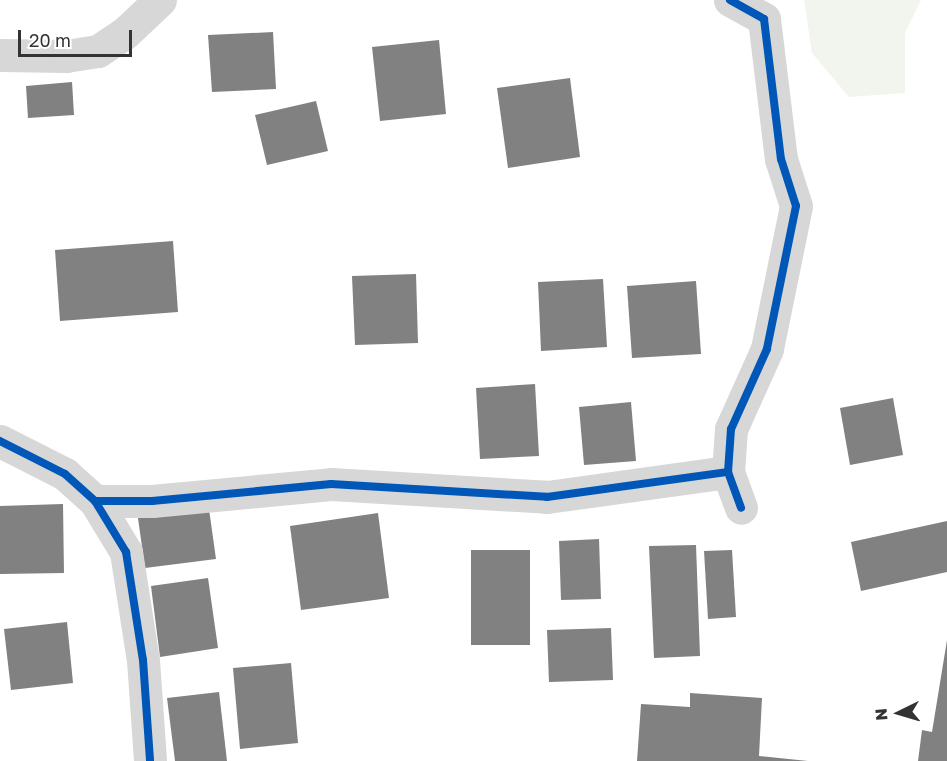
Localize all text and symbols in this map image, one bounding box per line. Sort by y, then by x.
scale bar [21,18,135,56]
text: 20 m [29,29,71,51]
north arrow [869,683,929,743]
text: N [871,708,892,722]

